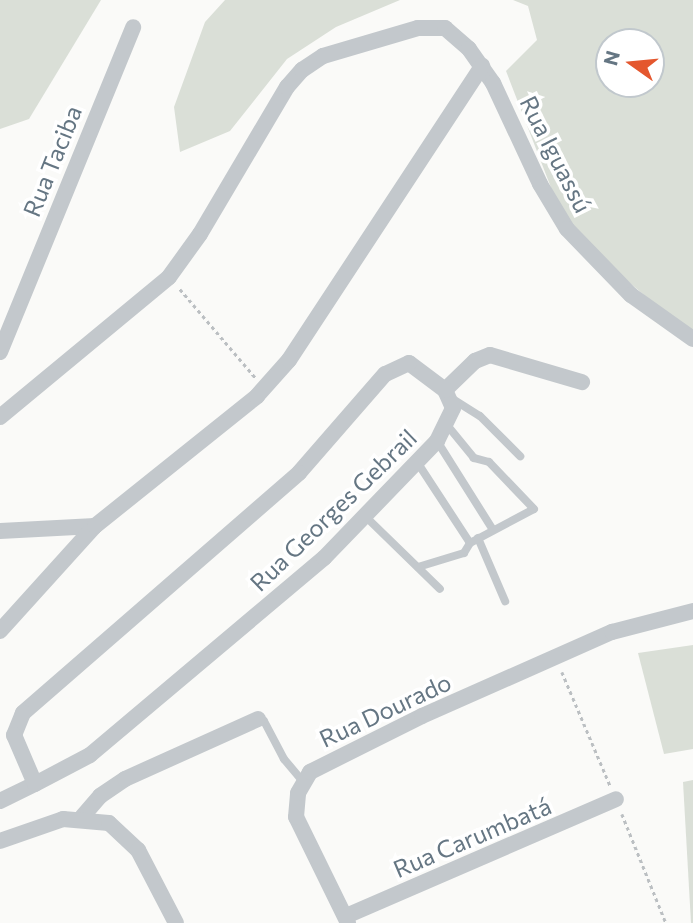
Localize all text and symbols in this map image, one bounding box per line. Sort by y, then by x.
north arrow [595,28,665,98]
text: N [598,48,624,68]
street label: Rua Iguassú [514,91,598,217]
street label: Rua Taciba [17,101,87,221]
street label: Rua Georges Gebrail [244,423,422,597]
street label: Rua Dourado [315,667,455,753]
street label: Rua Carumbatá [389,791,555,883]

